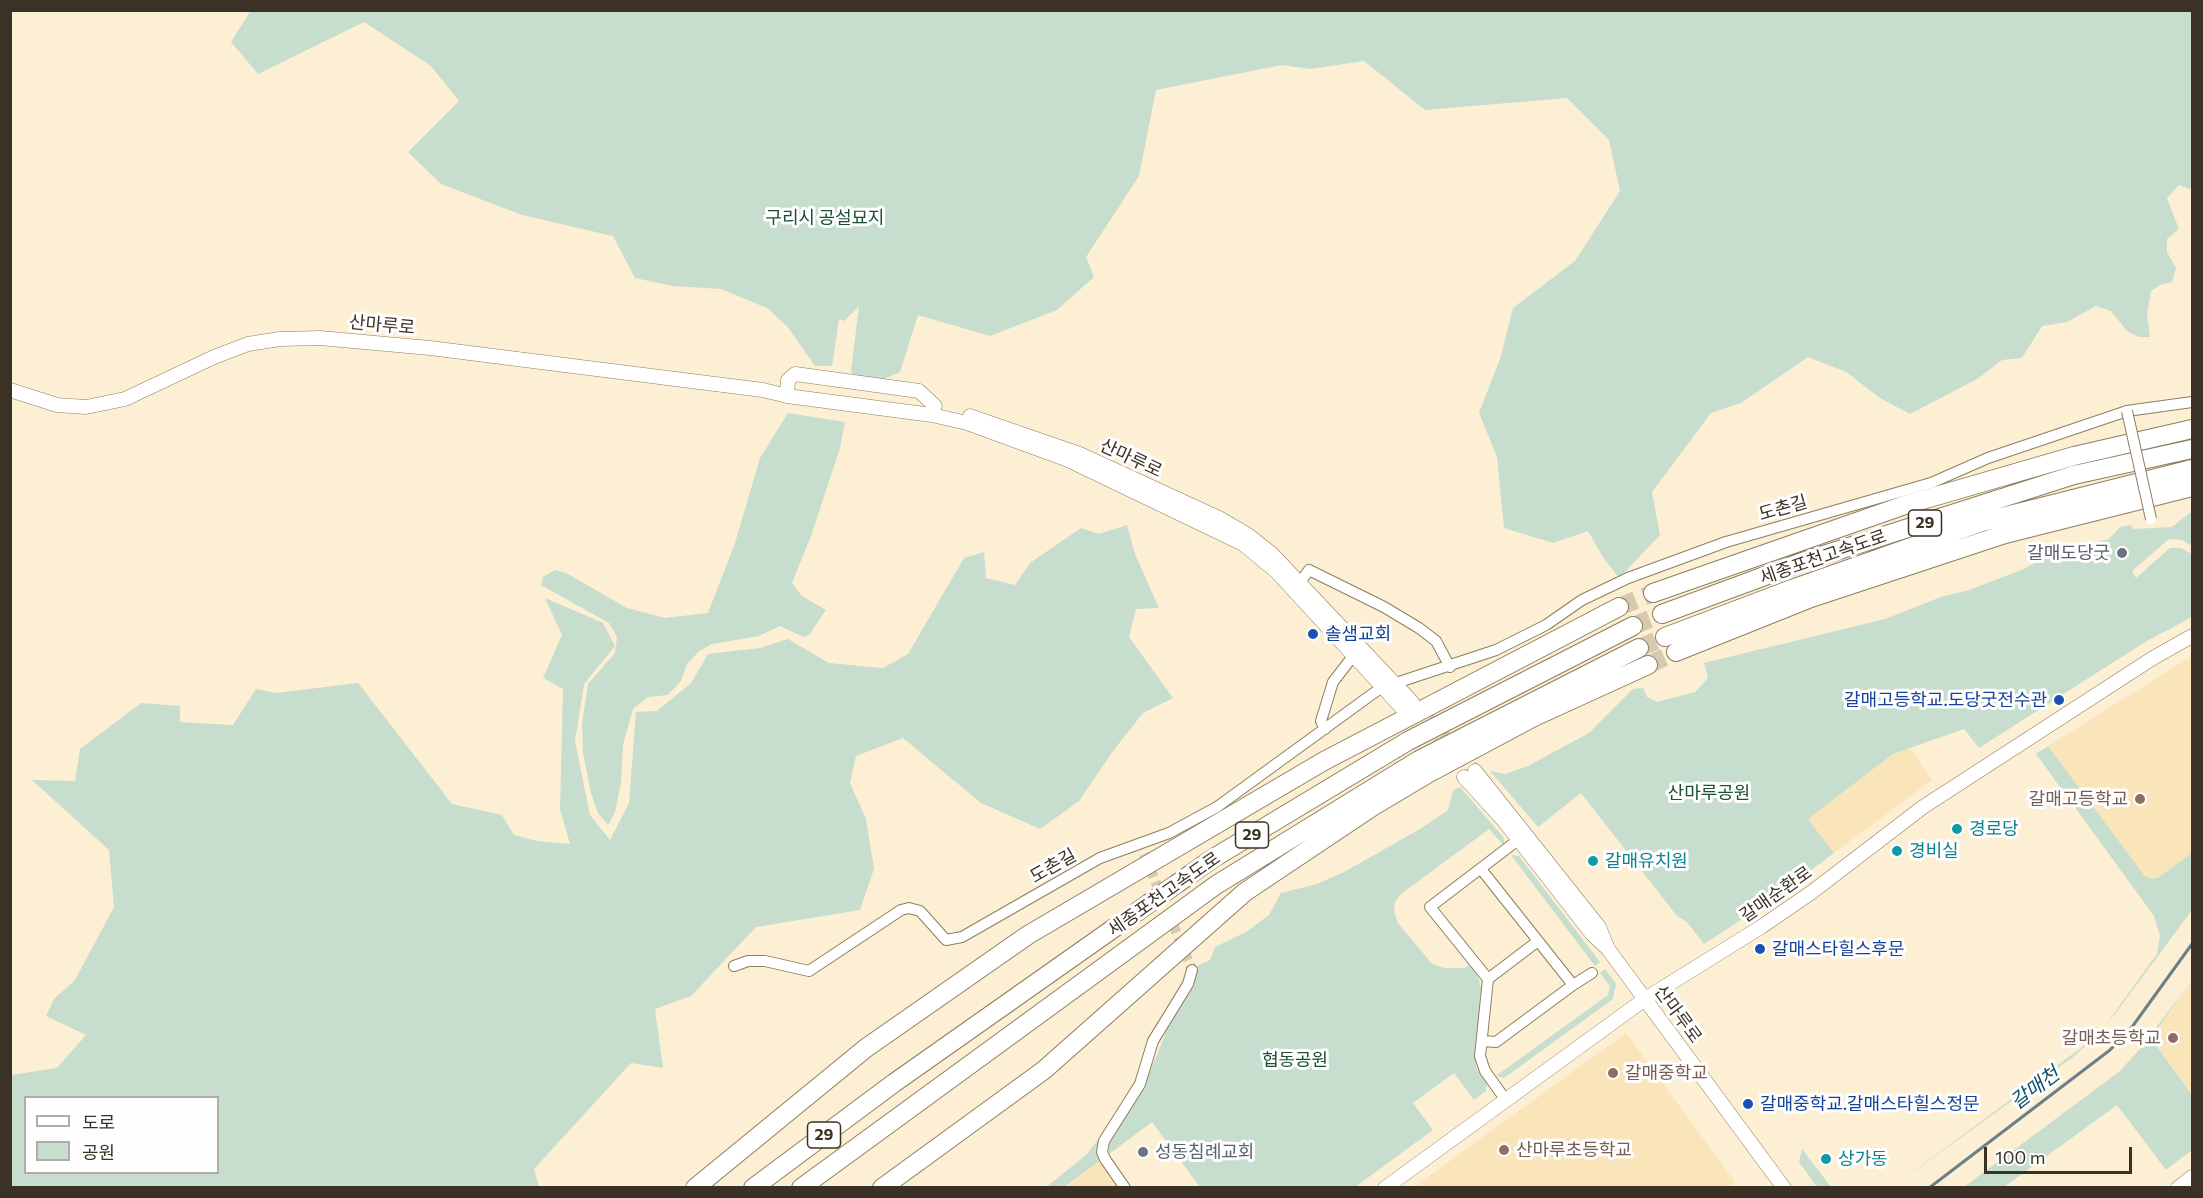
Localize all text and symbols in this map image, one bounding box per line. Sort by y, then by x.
park label: 구리시 공설묘지 [765,207,885,229]
street label: 산마루로 [348,311,416,339]
street label: 산마루로 [1096,434,1166,482]
street label: 도촌길 [1756,491,1810,525]
road number: 29 [1908,510,1942,536]
street label: 세종포천고속도로 [1757,525,1889,589]
place label: 갈매도당굿 [2027,542,2110,564]
marker: 갈매도당굿 [2115,546,2129,560]
place label: 솔샘교회 [1325,623,1391,645]
marker: 솔샘교회 [1306,627,1320,641]
place label: 갈매고등학교.도당굿전수관 [1844,689,2047,711]
marker: 갈매고등학교.도당굿전수관 [2052,693,2066,707]
park label: 산마루공원 [1668,782,1750,804]
place label: 갈매고등학교 [2029,788,2128,810]
marker: 갈매고등학교 [2133,792,2147,806]
place label: 경로당 [1969,818,2019,840]
road number: 29 [1236,822,1268,848]
marker: 경로당 [1950,822,1964,836]
place label: 경비실 [1909,840,1959,862]
street label: 도촌길 [1026,844,1080,888]
marker: 경비실 [1890,844,1904,858]
street label: 세종포천고속도로 [1104,847,1224,941]
place label: 갈매유치원 [1605,850,1688,872]
marker: 갈매유치원 [1586,854,1600,868]
street label: 갈매순환로 [1736,861,1816,927]
place label: 갈매스타힐스후문 [1772,938,1904,960]
marker: 갈매스타힐스후문 [1753,942,1767,956]
street label: 산마루로 [1650,981,1706,1047]
place label: 갈매초등학교 [2062,1027,2161,1049]
marker: 갈매초등학교 [2166,1031,2180,1045]
park label: 협동공원 [1262,1049,1328,1071]
place label: 갈매중학교 [1625,1062,1708,1084]
water label: 갈매천 [2006,1062,2064,1114]
marker: 갈매중학교 [1606,1066,1620,1080]
place label: 갈매중학교.갈매스타힐스정문 [1760,1093,1980,1115]
legend [24,1096,219,1174]
marker: 갈매중학교.갈매스타힐스정문 [1741,1097,1755,1111]
text: 도로 [82,1111,115,1133]
road number: 29 [808,1122,840,1148]
scale bar [1987,1135,2136,1173]
place label: 산마루초등학교 [1516,1139,1632,1161]
text: 공원 [82,1141,115,1163]
place label: 성동침례교회 [1155,1141,1254,1163]
marker: 산마루초등학교 [1497,1143,1511,1157]
marker: 성동침례교회 [1136,1145,1150,1159]
text: 100 m [1995,1146,2045,1168]
place label: 상가동 [1838,1148,1888,1170]
marker: 상가동 [1819,1152,1833,1166]

